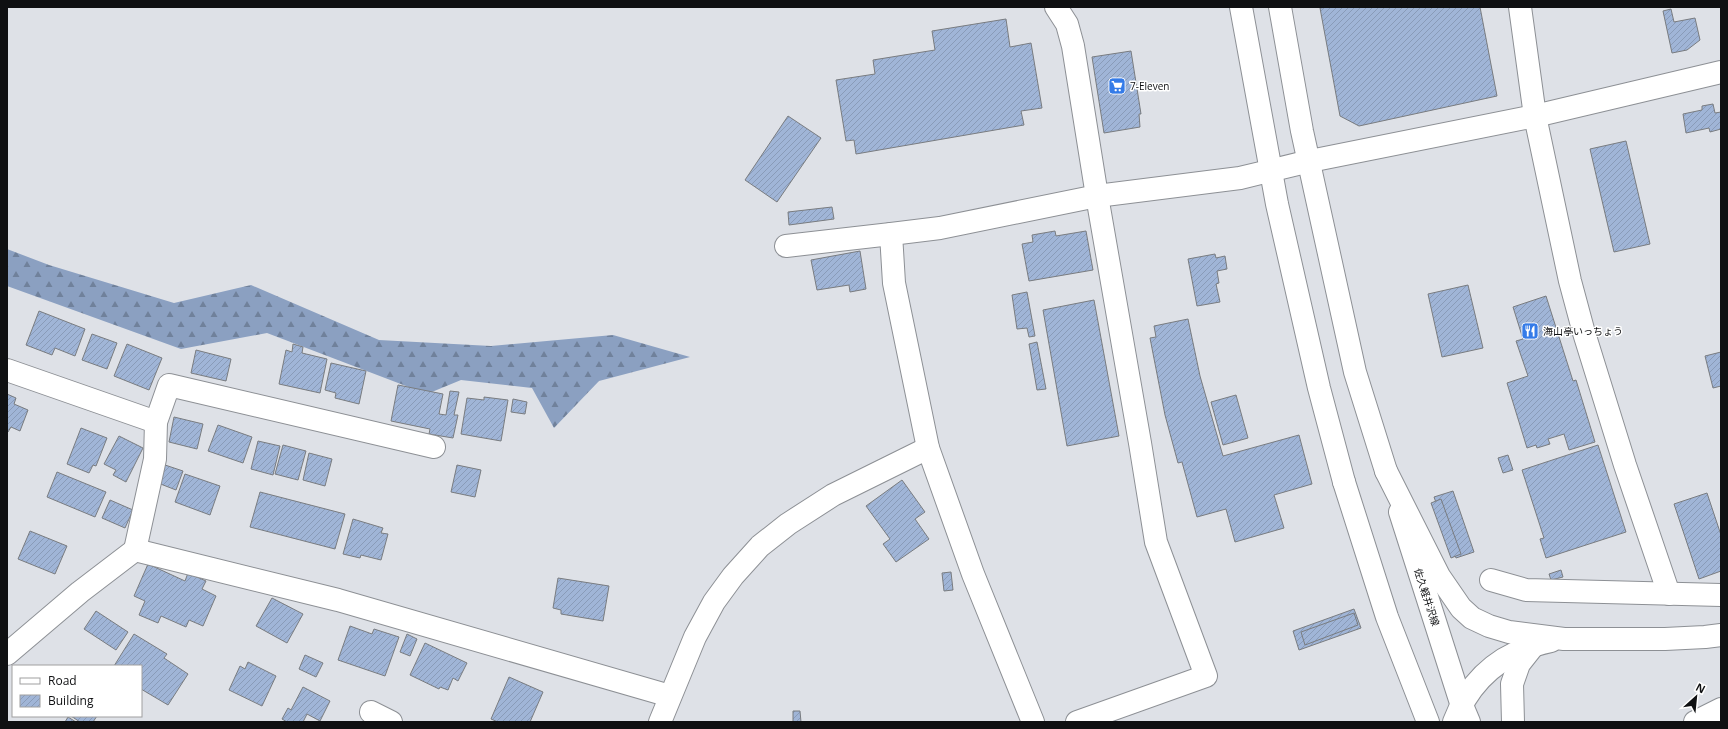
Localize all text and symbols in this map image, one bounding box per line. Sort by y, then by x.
supermarket icon: 7-Eleven [1107,76,1127,96]
place label: 7-Eleven [1130,79,1169,93]
restaurant icon: 海山亭いっちょう [1520,321,1540,341]
place label: 海山亭いっちょう [1543,324,1623,338]
street label: 佐久軽井沢線 [1411,566,1443,628]
legend [12,665,142,717]
text: Road [48,672,77,689]
north arrow [1676,677,1716,717]
text: N [1693,679,1708,696]
text: Building [48,692,94,709]

